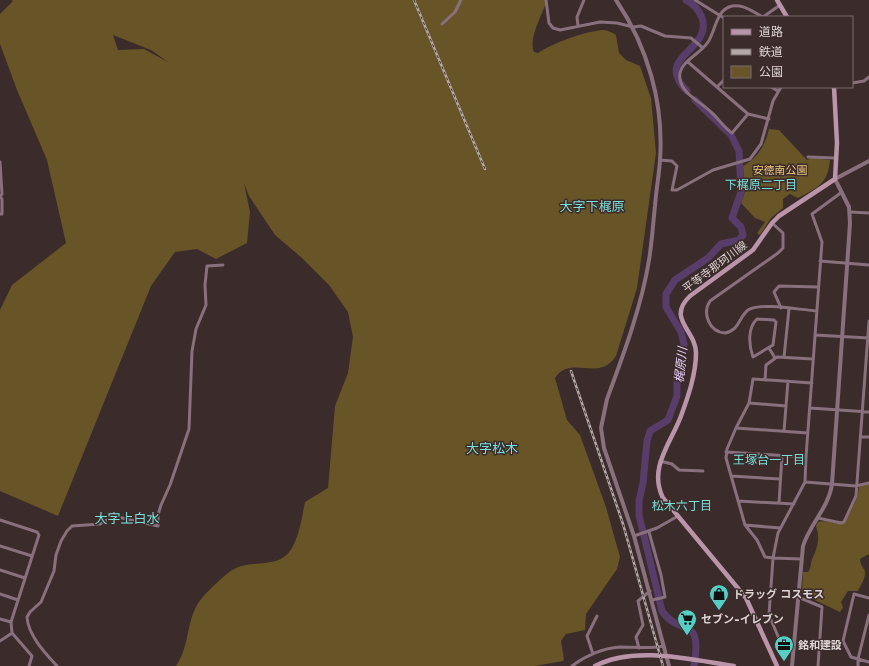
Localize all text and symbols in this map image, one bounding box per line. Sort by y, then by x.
legend [723,16,853,88]
text: 道路 [759,25,783,39]
text: 鉄道 [759,45,783,59]
text: 公園 [759,65,783,79]
park label: 安徳南公園 [753,164,808,177]
district label: 下梶原二丁目 [725,178,797,192]
district label: 大字下梶原 [559,199,625,214]
street label: 平等寺那珂川線 [680,239,750,295]
water label: 梶原川 [672,344,690,384]
district label: 大字松木 [466,441,518,456]
district label: 王塚台一丁目 [733,453,805,467]
district label: 松木六丁目 [652,499,712,513]
district label: 大字上白水 [94,511,160,526]
shop icon: ドラッグ コスモス [708,583,730,611]
place label: ドラッグ コスモス [733,588,824,601]
supermarket icon: セブン-イレブン [676,608,698,636]
place label: セブン-イレブン [701,613,784,626]
office icon: 銘和建設 [773,634,795,662]
place label: 銘和建設 [798,639,842,652]

